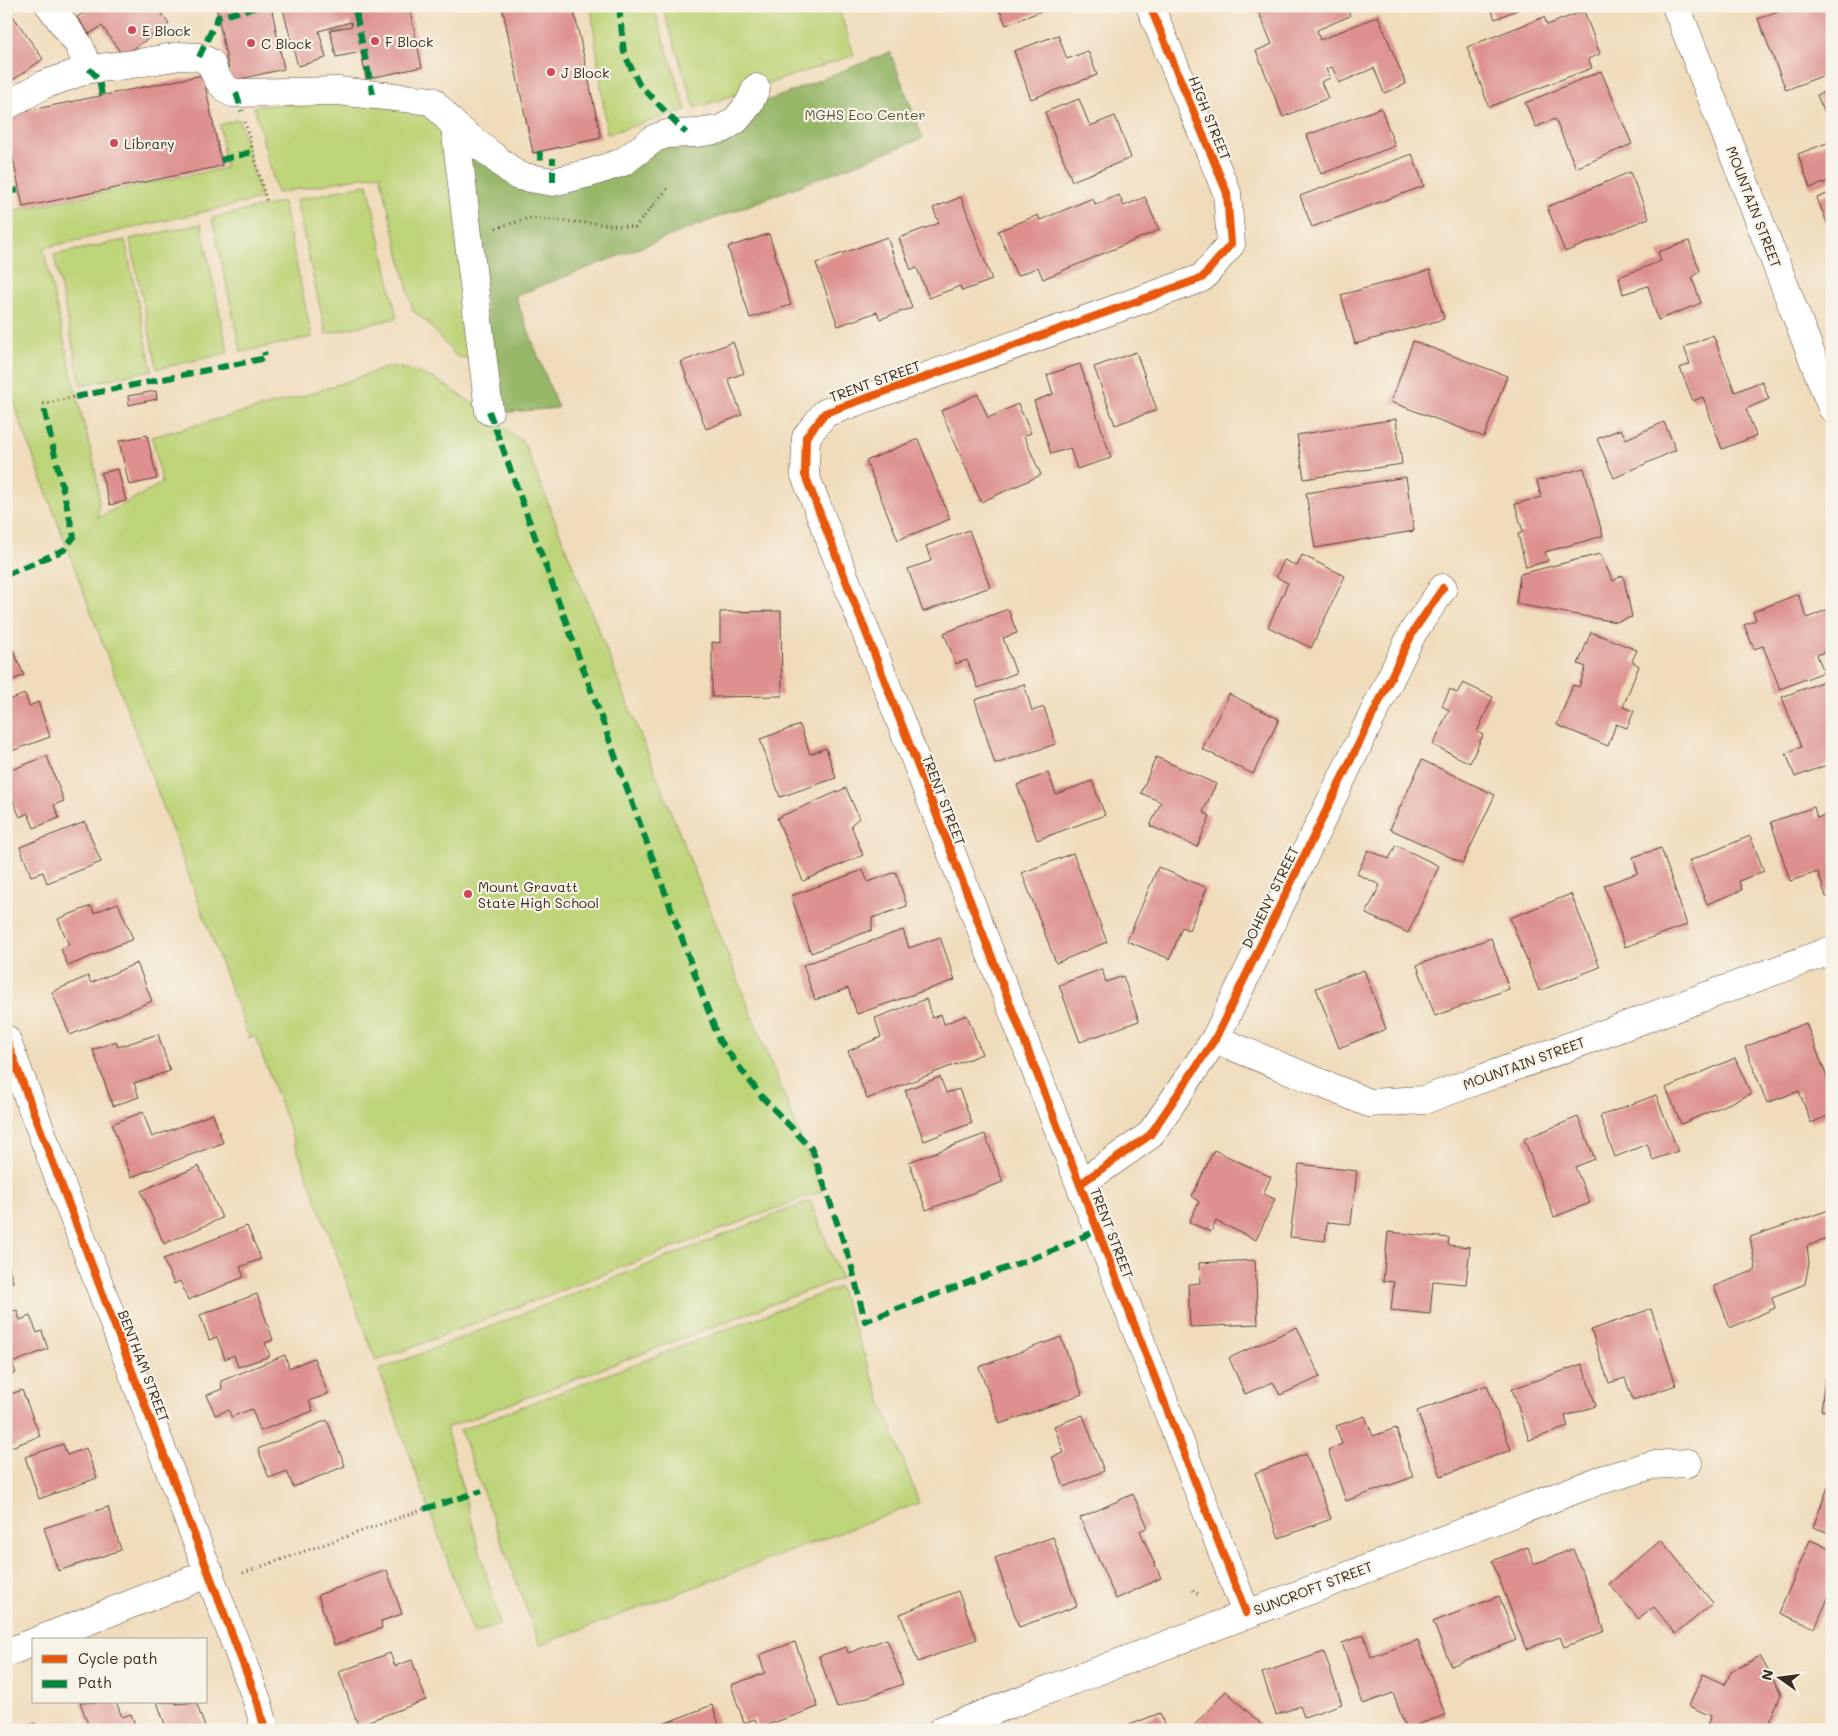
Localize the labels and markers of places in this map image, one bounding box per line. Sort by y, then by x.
place label: E Block [142,21,191,40]
marker: E Block [126,24,138,36]
place label: F Block [385,32,433,51]
place label: C Block [261,34,312,53]
marker: F Block [369,35,381,47]
marker: C Block [245,37,257,49]
place label: J Block [561,63,609,82]
marker: J Block [545,66,557,78]
place label: Library [124,134,175,153]
marker: Library [108,137,120,149]
place label: Mount Gravatt State High School [478,877,599,912]
marker: Mount Gravatt State High School [462,888,474,900]

